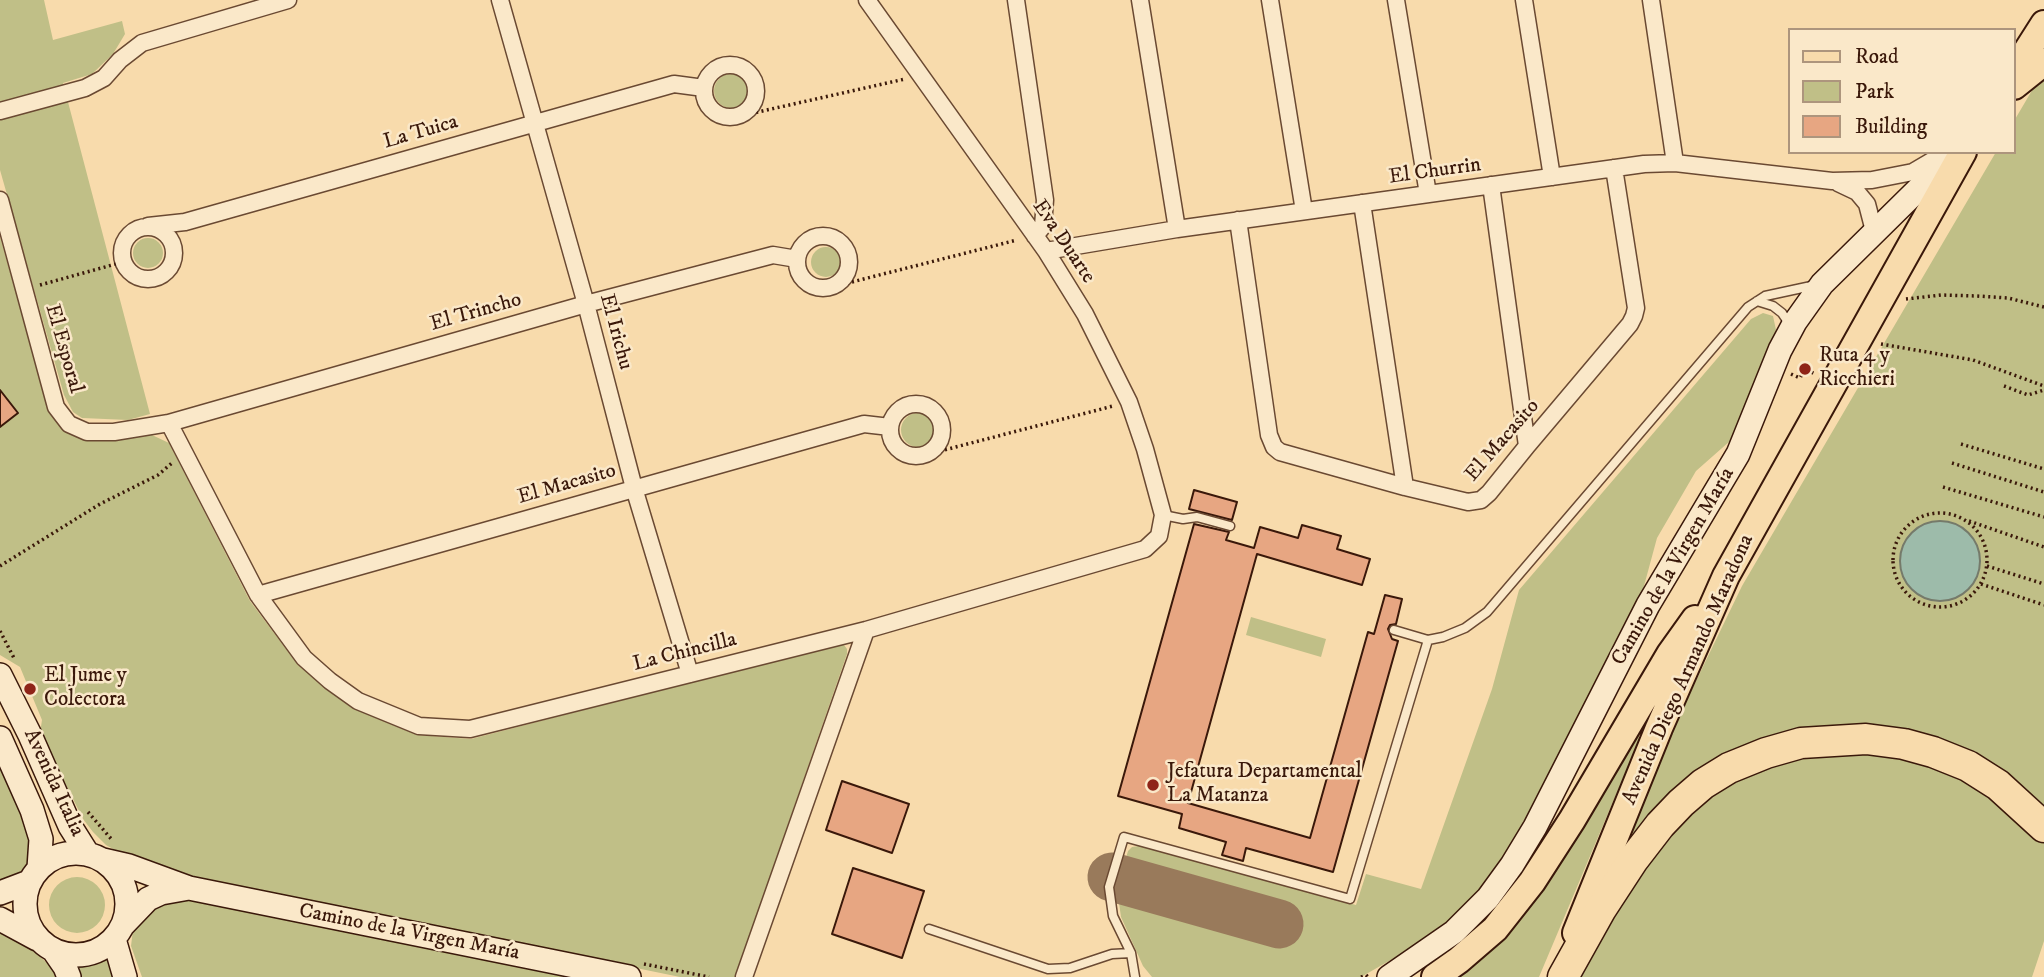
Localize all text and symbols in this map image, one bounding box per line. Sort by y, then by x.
legend [1788,28,2016,154]
text: Road [1855,44,1899,70]
text: Park [1855,79,1894,105]
street label: La Tuica [381,110,461,156]
text: Building [1855,114,1927,140]
street label: El Churrin [1387,153,1483,191]
street label: Eva Duarte [1026,196,1100,288]
street label: El Trincho [427,288,525,338]
street label: El Irichu [593,291,637,373]
street label: El Esporal [38,302,88,396]
place label: Ruta 4 y Ricchieri [1819,344,1895,394]
marker: Ruta 4 y Ricchieri [1797,361,1813,377]
street label: El Macasito [1460,395,1546,487]
street label: El Macasito [515,459,619,511]
street label: Camino de la Virgen María [1607,464,1741,670]
street label: Avenida Diego Armando Maradona [1618,531,1760,809]
street label: La Chincilla [631,628,739,678]
place label: El Jume y Colectora [44,664,127,714]
marker: El Jume y Colectora [22,681,38,697]
street label: Avenida Italia [17,725,89,841]
place label: Jefatura Departamental La Matanza [1167,760,1362,810]
marker: Jefatura Departamental La Matanza [1145,777,1161,793]
street label: Camino de la Virgen María [297,899,521,967]

